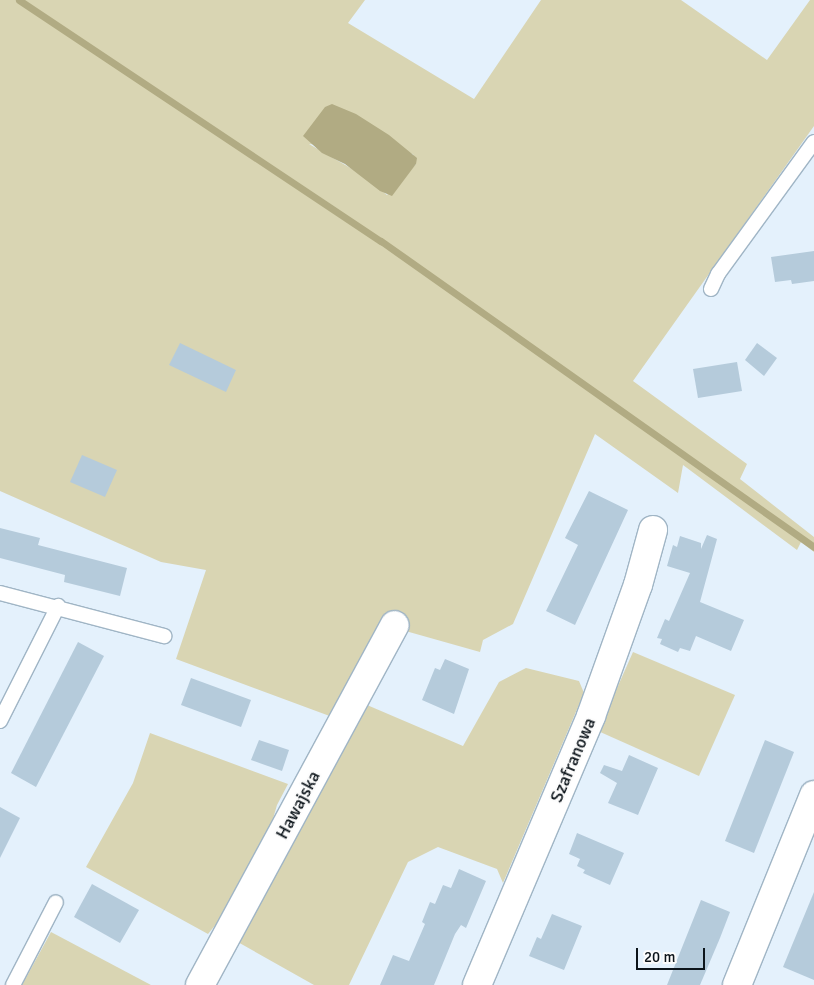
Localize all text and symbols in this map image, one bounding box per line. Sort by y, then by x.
street label: Szafranowa [545,714,601,806]
street label: Hawajska [271,767,325,843]
scale bar [639,938,708,970]
text: 20 m [644,948,675,966]

